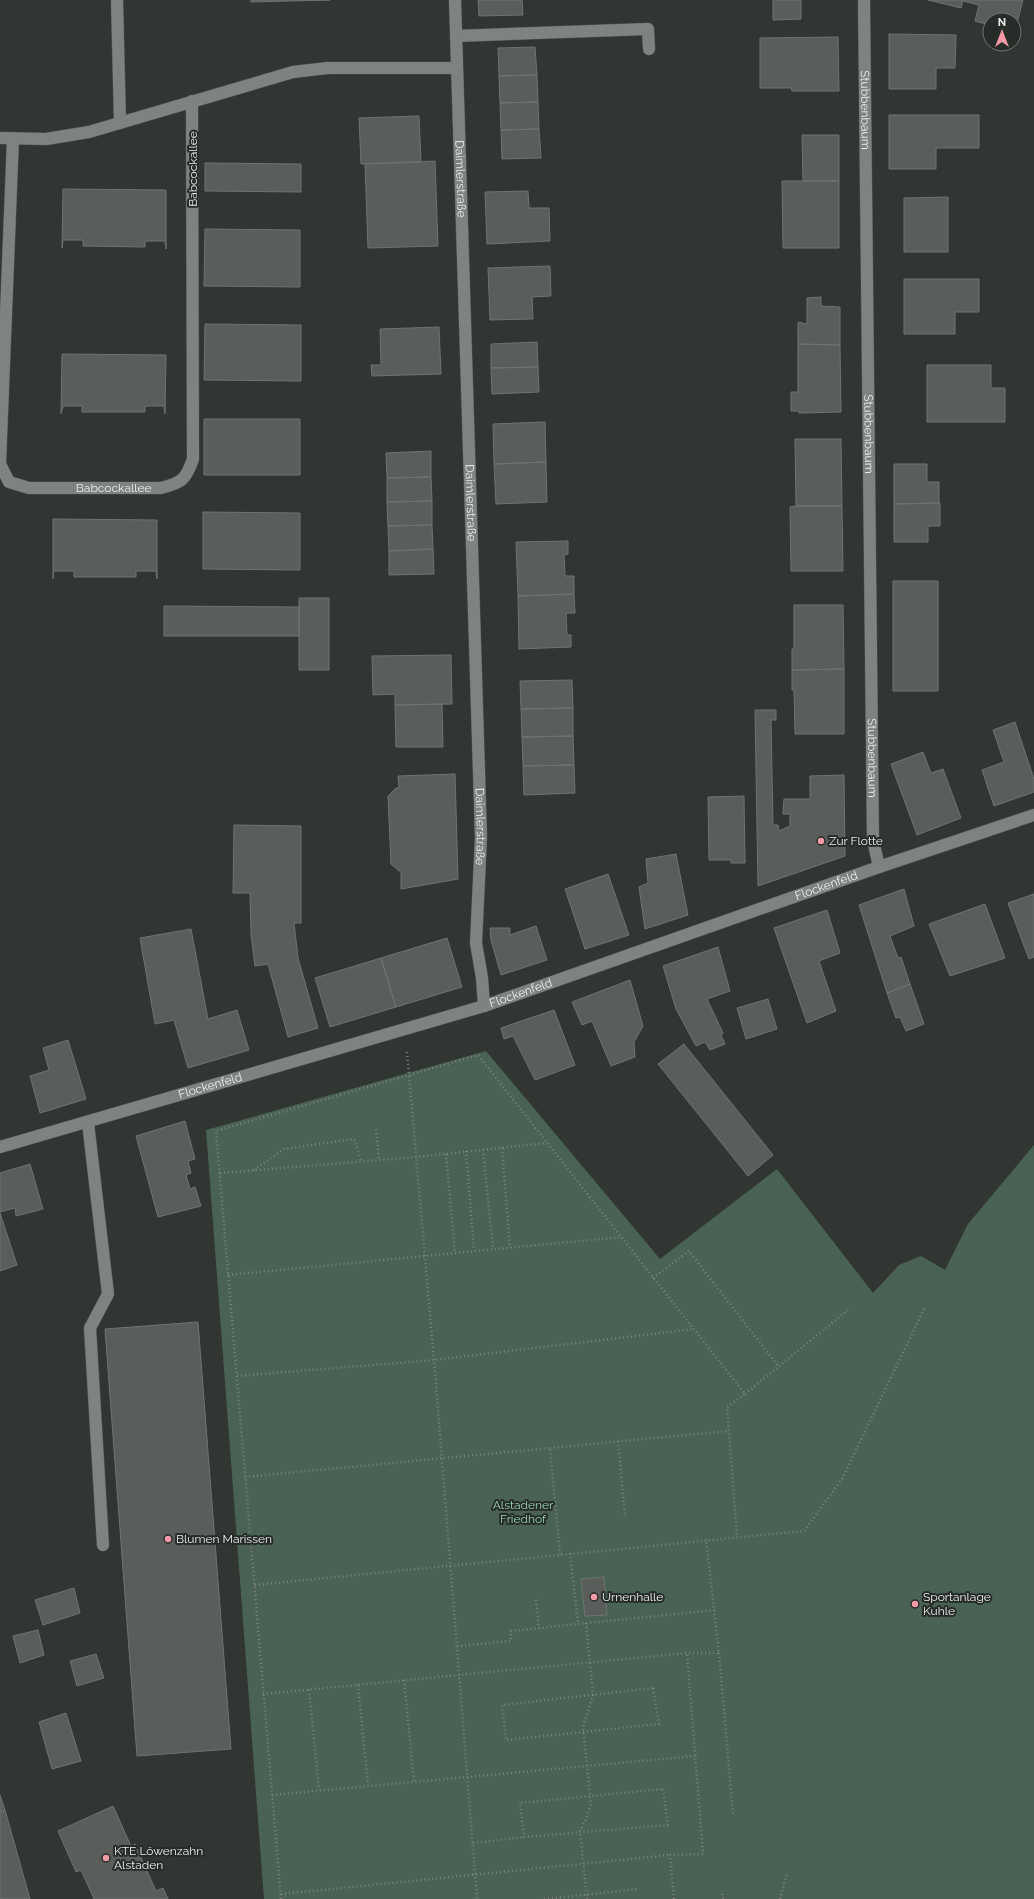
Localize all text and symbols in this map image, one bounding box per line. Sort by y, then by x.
north arrow [982,12,1022,52]
text: N [998,16,1006,29]
street label: Stubbenbaum [858,70,873,150]
street label: Babcockallee [186,131,200,207]
street label: Daimlerstraße [452,140,469,218]
street label: Stubbenbaum [861,394,876,474]
street label: Daimlerstraße [462,464,479,542]
street label: Babcockallee [76,481,152,495]
street label: Stubbenbaum [865,718,880,798]
street label: Daimlerstraße [472,788,488,866]
place label: Zur Flotte [829,834,883,848]
marker: Zur Flotte [816,836,826,846]
street label: Flockenfeld [793,868,860,903]
street label: Flockenfeld [487,976,554,1011]
street label: Flockenfeld [177,1070,244,1102]
park label: Alstadener Friedhof [493,1498,554,1526]
place label: Blumen Marissen [176,1532,272,1546]
marker: Blumen Marissen [163,1534,173,1544]
place label: Urnenhalle [602,1590,663,1604]
place label: Sportanlage Kuhle [923,1590,991,1618]
marker: Urnenhalle [589,1592,599,1602]
marker: Sportanlage Kuhle [910,1599,920,1609]
place label: KTE Löwenzahn Alstaden [114,1844,203,1872]
marker: KTE Löwenzahn Alstaden [101,1853,111,1863]

